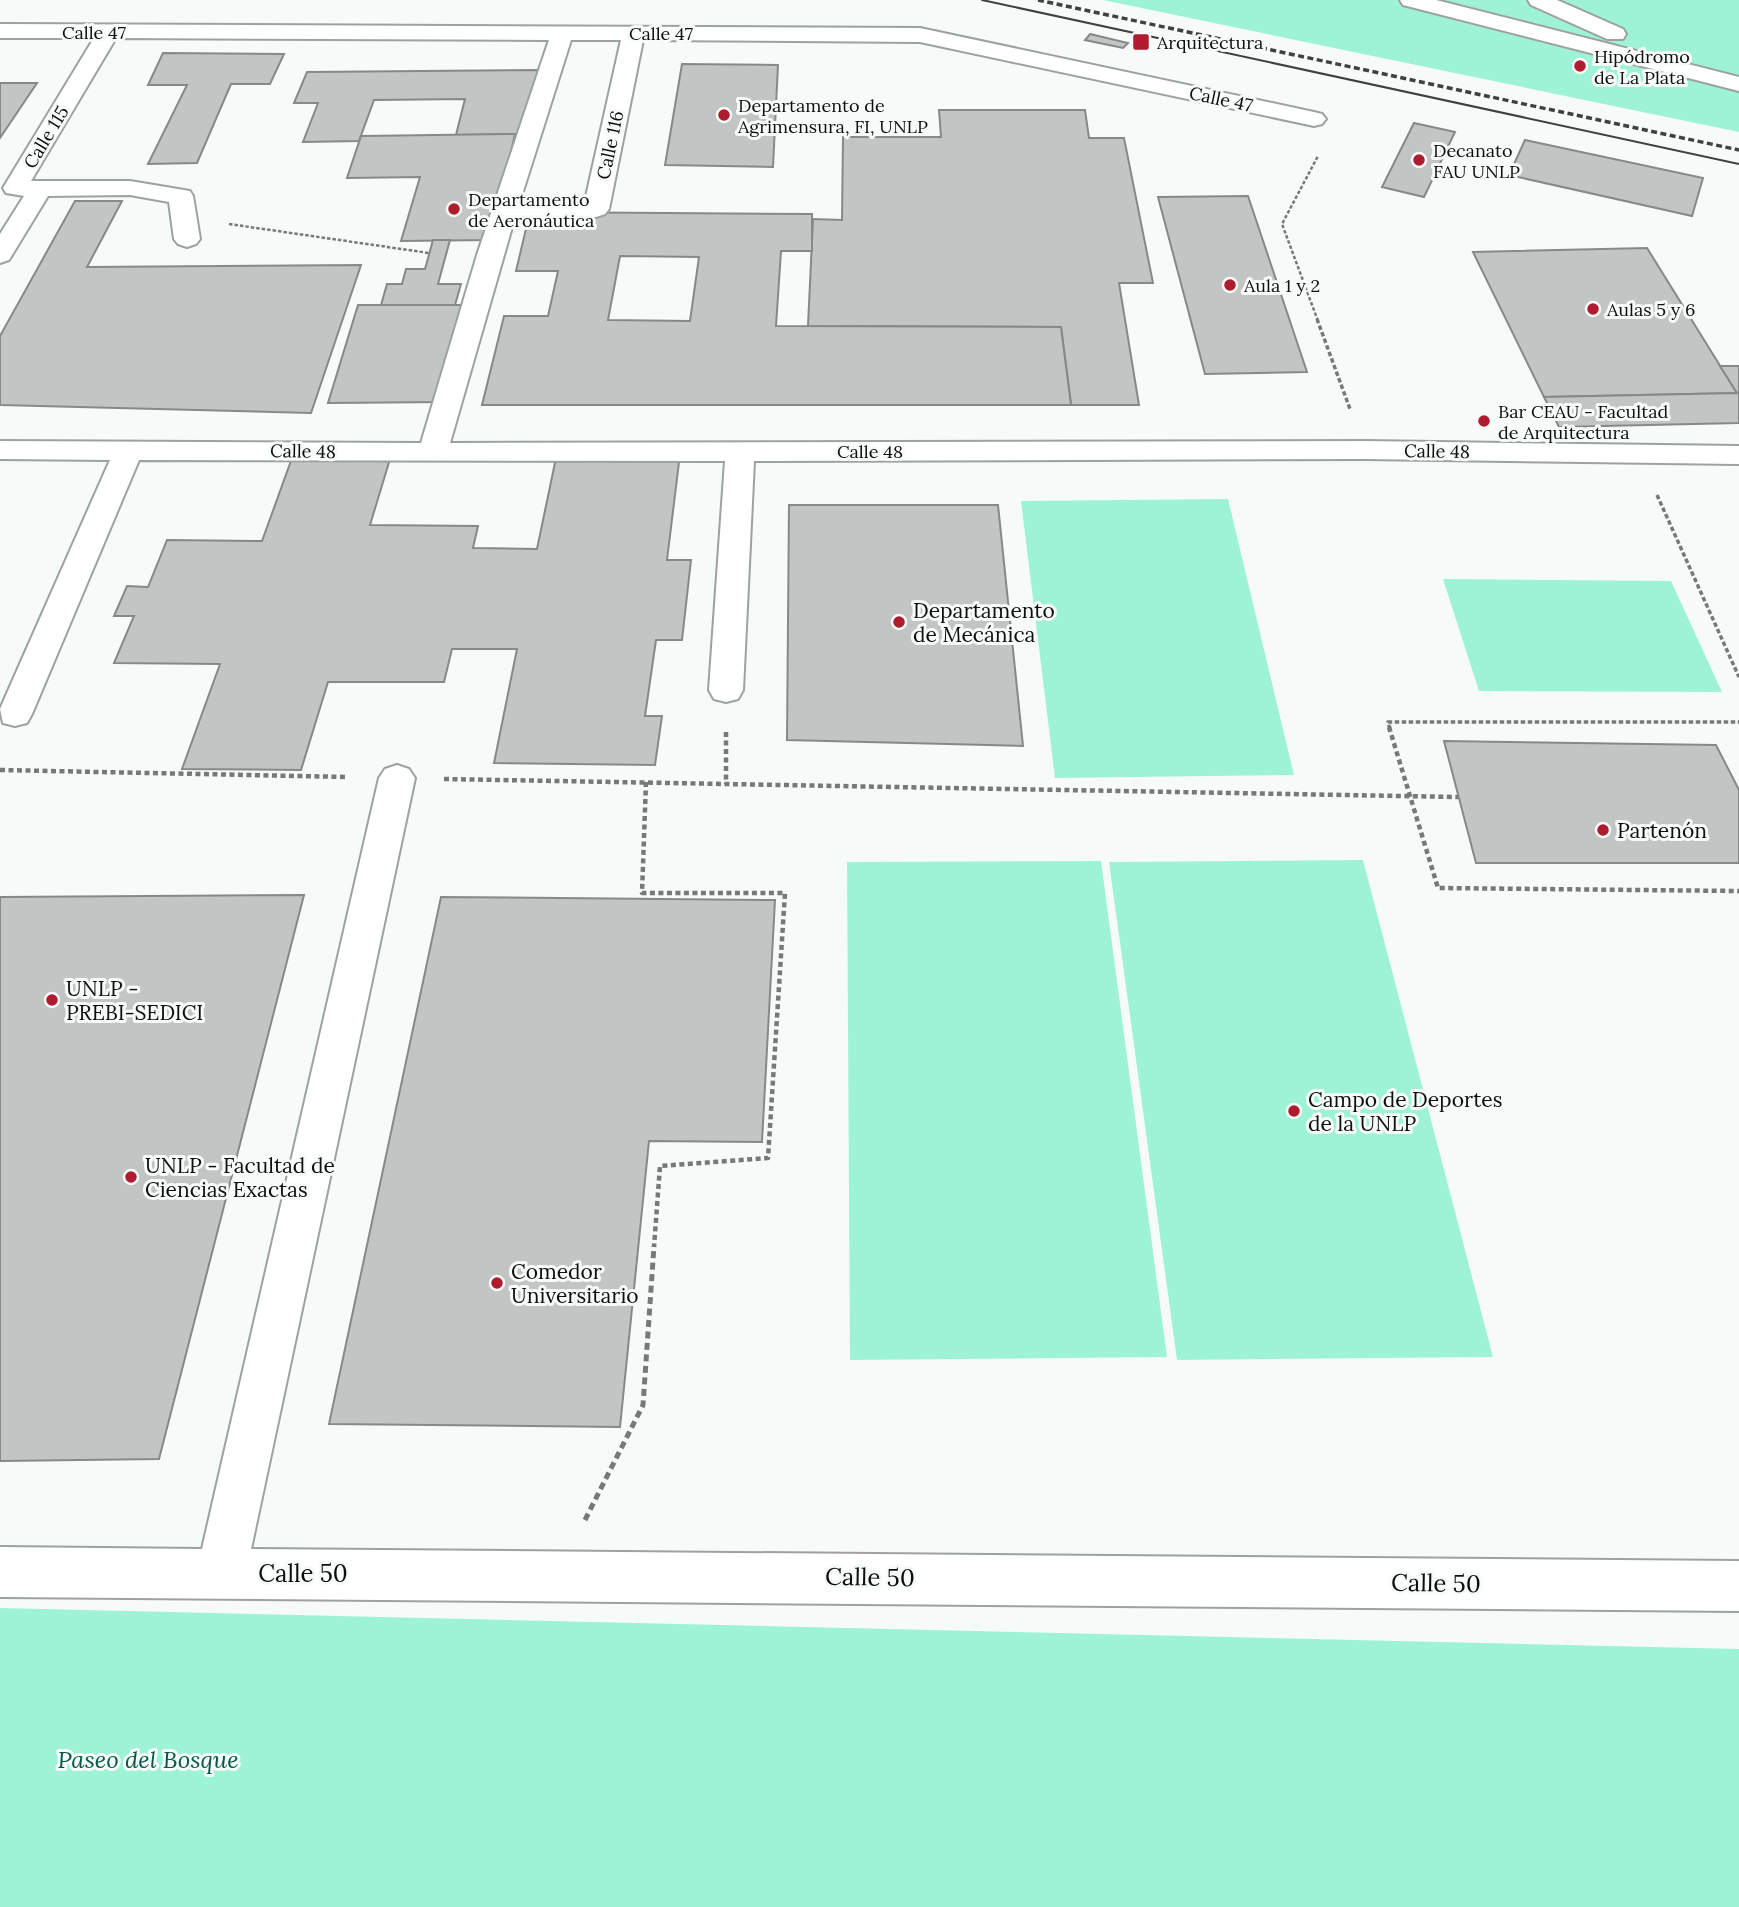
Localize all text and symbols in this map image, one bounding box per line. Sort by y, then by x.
street label: Calle 47 [62,21,126,44]
street label: Calle 47 [629,22,693,45]
place label: Arquitectura [1156,31,1263,54]
marker: Arquitectura [1131,32,1151,52]
place label: Hipódromo de La Plata [1594,45,1690,89]
marker: Hipódromo de La Plata [1572,58,1588,74]
street label: Calle 47 [1187,81,1255,117]
place label: Departamento de Agrimensura, FI, UNLP [737,94,928,138]
street label: Calle 115 [18,101,74,173]
marker: Departamento de Agrimensura, FI, UNLP [716,107,732,123]
street label: Calle 116 [592,109,628,181]
place label: Decanato FAU UNLP [1433,139,1520,183]
marker: Decanato FAU UNLP [1411,152,1427,168]
place label: Departamento de Aeronáutica [468,188,594,232]
marker: Departamento de Aeronáutica [446,201,462,217]
place label: Aula 1 y 2 [1243,274,1320,297]
marker: Aula 1 y 2 [1222,277,1238,293]
place label: Aulas 5 y 6 [1606,298,1695,321]
marker: Aulas 5 y 6 [1585,301,1601,317]
place label: Bar CEAU - Facultad de Arquitectura [1498,400,1668,444]
marker: Bar CEAU - Facultad de Arquitectura [1476,413,1492,429]
street label: Calle 48 [270,439,336,463]
street label: Calle 48 [1404,439,1470,463]
street label: Calle 48 [837,440,903,463]
place label: Departamento de Mecánica [913,597,1055,648]
marker: Departamento de Mecánica [891,614,907,630]
place label: Partenón [1617,817,1707,844]
marker: Partenón [1595,822,1611,838]
place label: UNLP - PREBI-SEDICI [66,975,203,1026]
marker: UNLP - PREBI-SEDICI [44,992,60,1008]
place label: Campo de Deportes de la UNLP [1308,1086,1502,1137]
marker: Campo de Deportes de la UNLP [1286,1103,1302,1119]
place label: UNLP - Facultad de Ciencias Exactas [145,1152,335,1203]
marker: UNLP - Facultad de Ciencias Exactas [123,1169,139,1185]
place label: Comedor Universitario [511,1258,639,1309]
marker: Comedor Universitario [489,1275,505,1291]
street label: Calle 50 [258,1558,348,1589]
street label: Calle 50 [825,1561,915,1593]
street label: Calle 50 [1391,1567,1481,1599]
park label: Paseo del Bosque [57,1744,239,1775]

